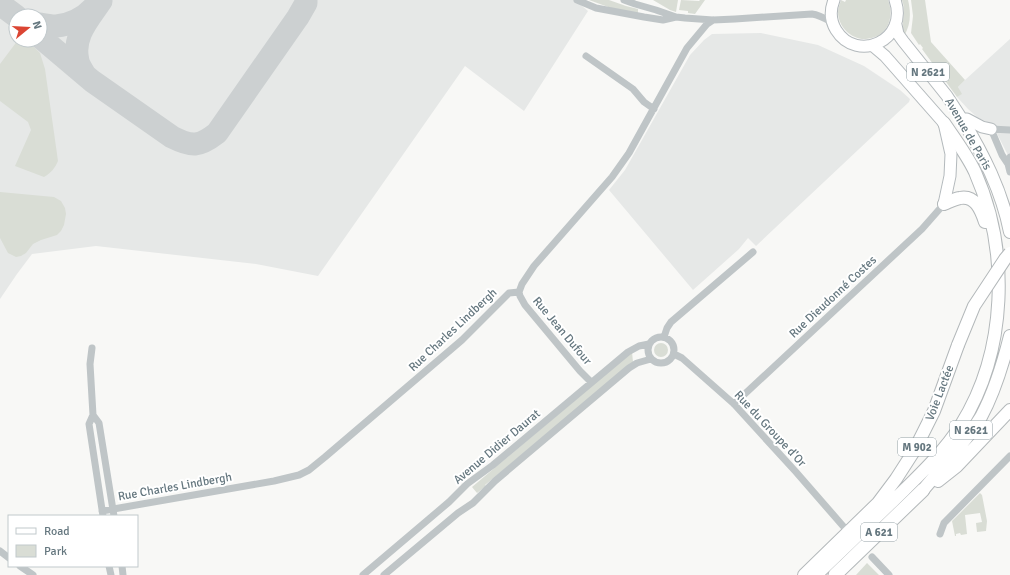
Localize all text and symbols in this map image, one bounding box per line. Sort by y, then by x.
north arrow [8,8,48,48]
text: N [30,19,44,31]
road number: N 2621 [907,63,949,81]
street label: Avenue de Paris [941,95,995,173]
street label: Rue Dieudonné Costes [786,253,880,341]
street label: Rue Charles Lindbergh [406,285,500,375]
street label: Rue Jean Dufour [529,294,595,369]
street label: Voie Lactée [923,363,957,423]
street label: Rue du Groupe d'Or [731,388,809,471]
street label: Avenue Didier Daurat [451,406,543,488]
road number: N 2621 [950,421,992,439]
road number: M 902 [898,438,936,456]
street label: Rue Charles Lindbergh [117,470,233,504]
legend [8,515,138,567]
road number: A 621 [861,523,897,541]
text: Road [44,524,70,539]
text: Park [44,544,67,559]

